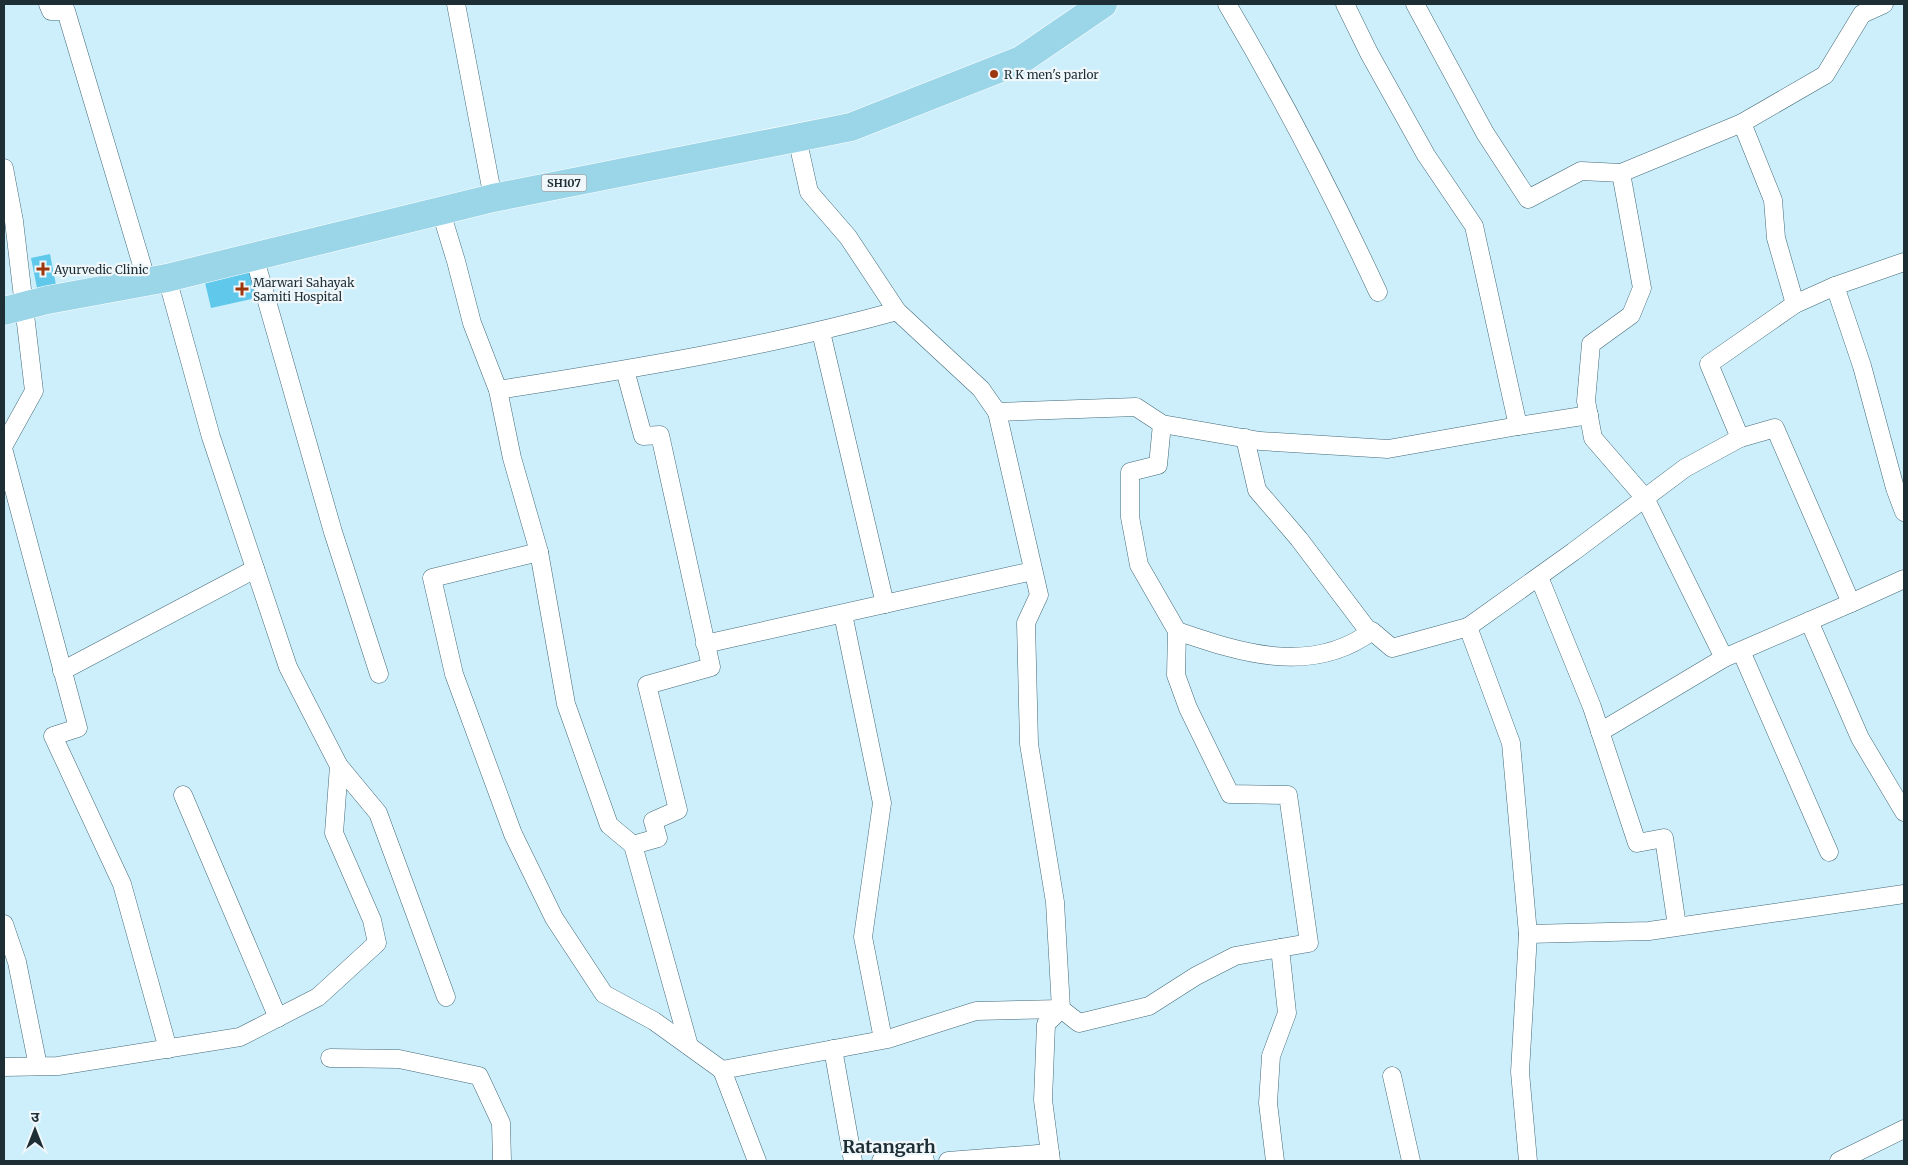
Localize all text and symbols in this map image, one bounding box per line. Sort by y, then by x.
place label: R K men's parlor [1004,67,1099,82]
marker: R K men's parlor [988,68,1000,80]
road number: SH107 [542,174,586,192]
marker: Ayurvedic Clinic [36,262,50,276]
place label: Ayurvedic Clinic [53,262,148,277]
place label: Marwari Sahayak Samiti Hospital [253,275,355,304]
marker: Marwari Sahayak Samiti Hospital [235,282,249,296]
north arrow [10,1105,60,1155]
text: उ [31,1108,40,1126]
district label: Ratangarh [842,1135,936,1158]

